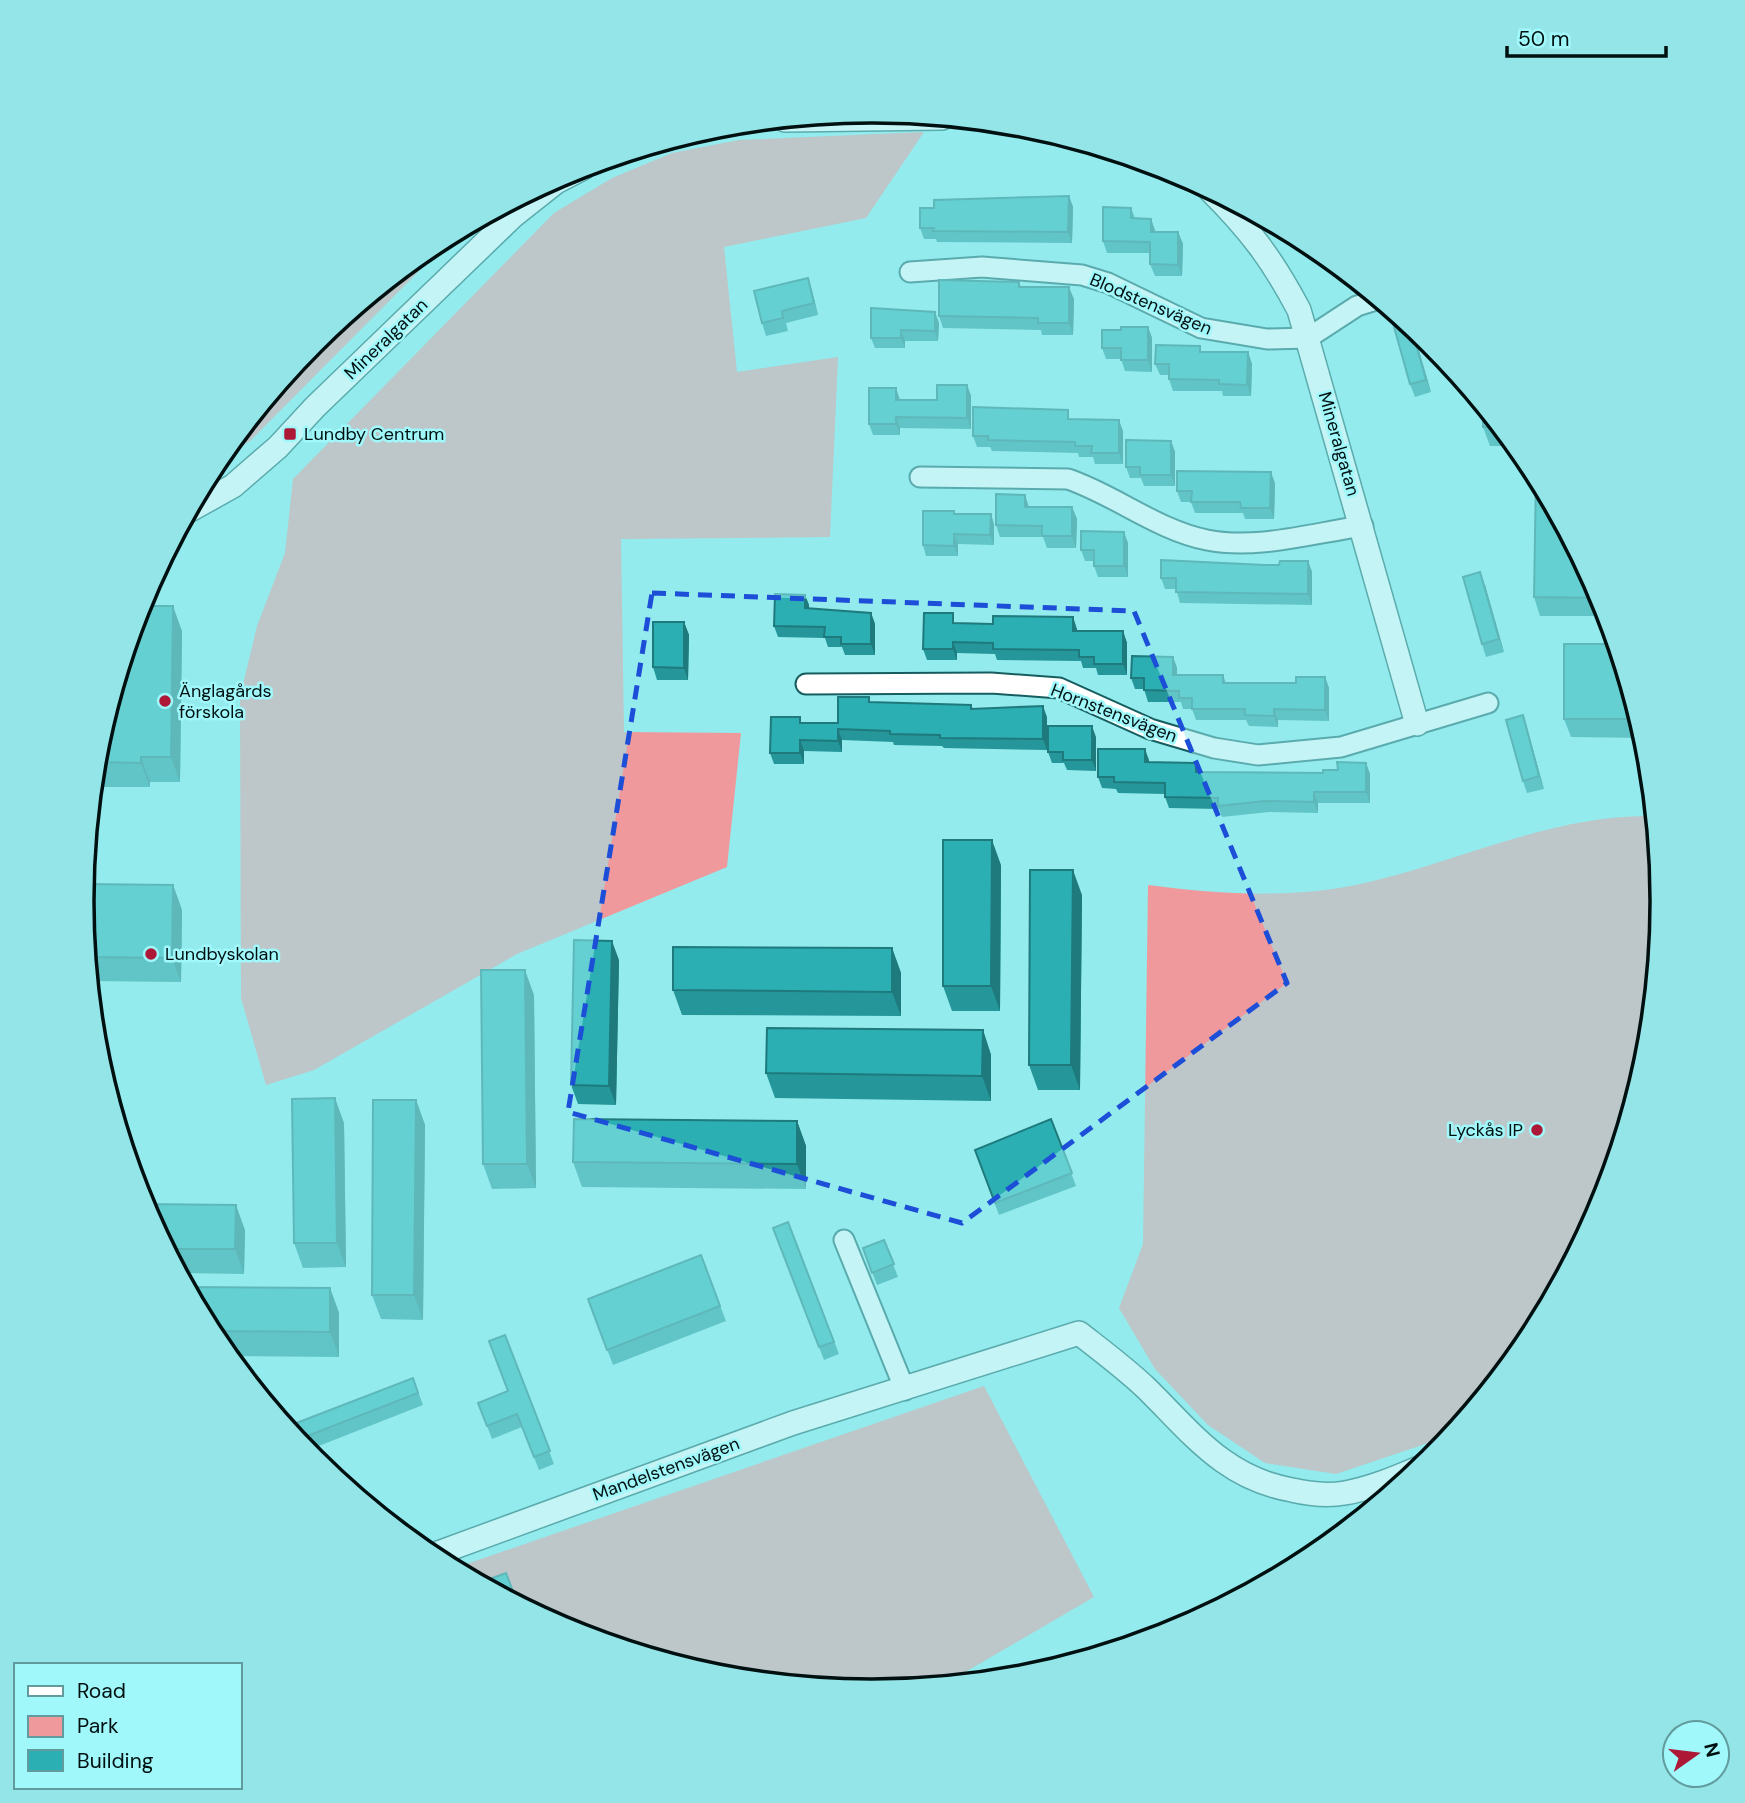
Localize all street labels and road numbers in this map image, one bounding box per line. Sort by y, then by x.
street label: Blodstensvägen [1086,267,1216,341]
street label: Mineralgatan [339,293,433,385]
street label: Mineralgatan [1313,389,1365,499]
street label: Hornstensvägen [1047,678,1181,748]
street label: Mandelstensvägen [589,1431,743,1507]

